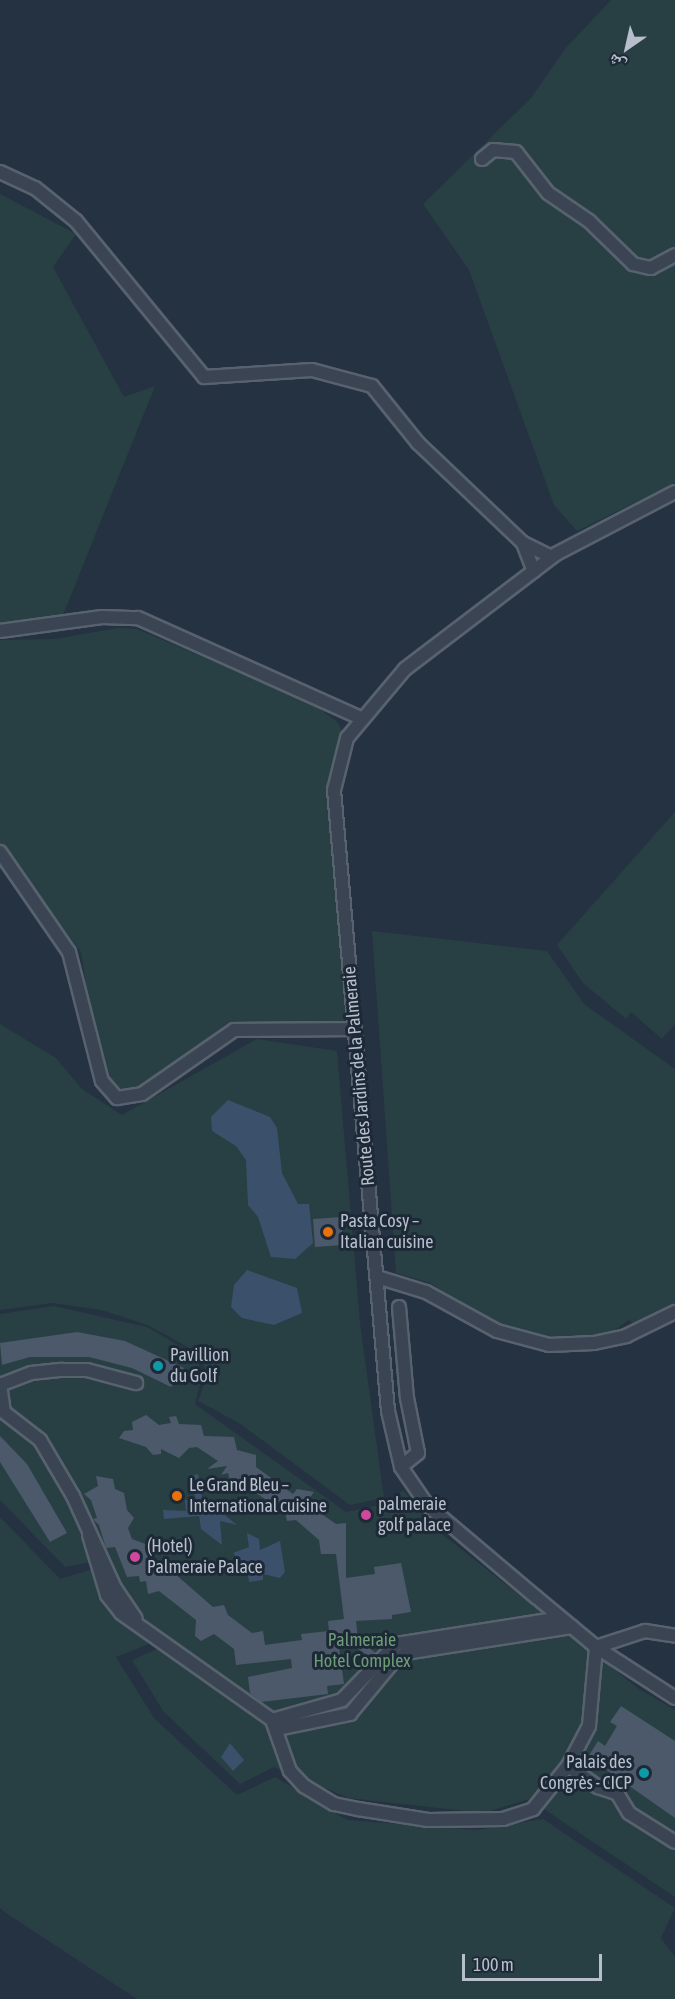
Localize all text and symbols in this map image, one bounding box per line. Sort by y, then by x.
north arrow [597,18,657,78]
text: ش [605,51,629,75]
street label: Route des Jardins de la Palmeraie [339,965,379,1187]
place label: Pasta Cosy – Italian cuisine [340,1211,434,1254]
marker: Pasta Cosy – Italian cuisine [321,1225,335,1239]
place label: Pavillion du Golf [170,1345,229,1388]
marker: Pavillion du Golf [151,1359,165,1373]
place label: Le Grand Bleu – International cuisine [189,1475,327,1518]
marker: Le Grand Bleu – International cuisine [170,1489,184,1503]
place label: palmeraie golf palace [378,1494,451,1537]
marker: palmeraie golf palace [359,1508,373,1522]
place label: (Hotel) Palmeraie Palace [147,1536,263,1578]
marker: (Hotel) Palmeraie Palace [128,1550,142,1564]
park label: Palmeraie Hotel Complex [313,1630,411,1672]
place label: Palais des Congrès - CICP [540,1752,632,1794]
marker: Palais des Congrès - CICP [637,1766,651,1780]
scale bar [465,1942,604,1980]
text: 100 m [473,1954,514,1975]

